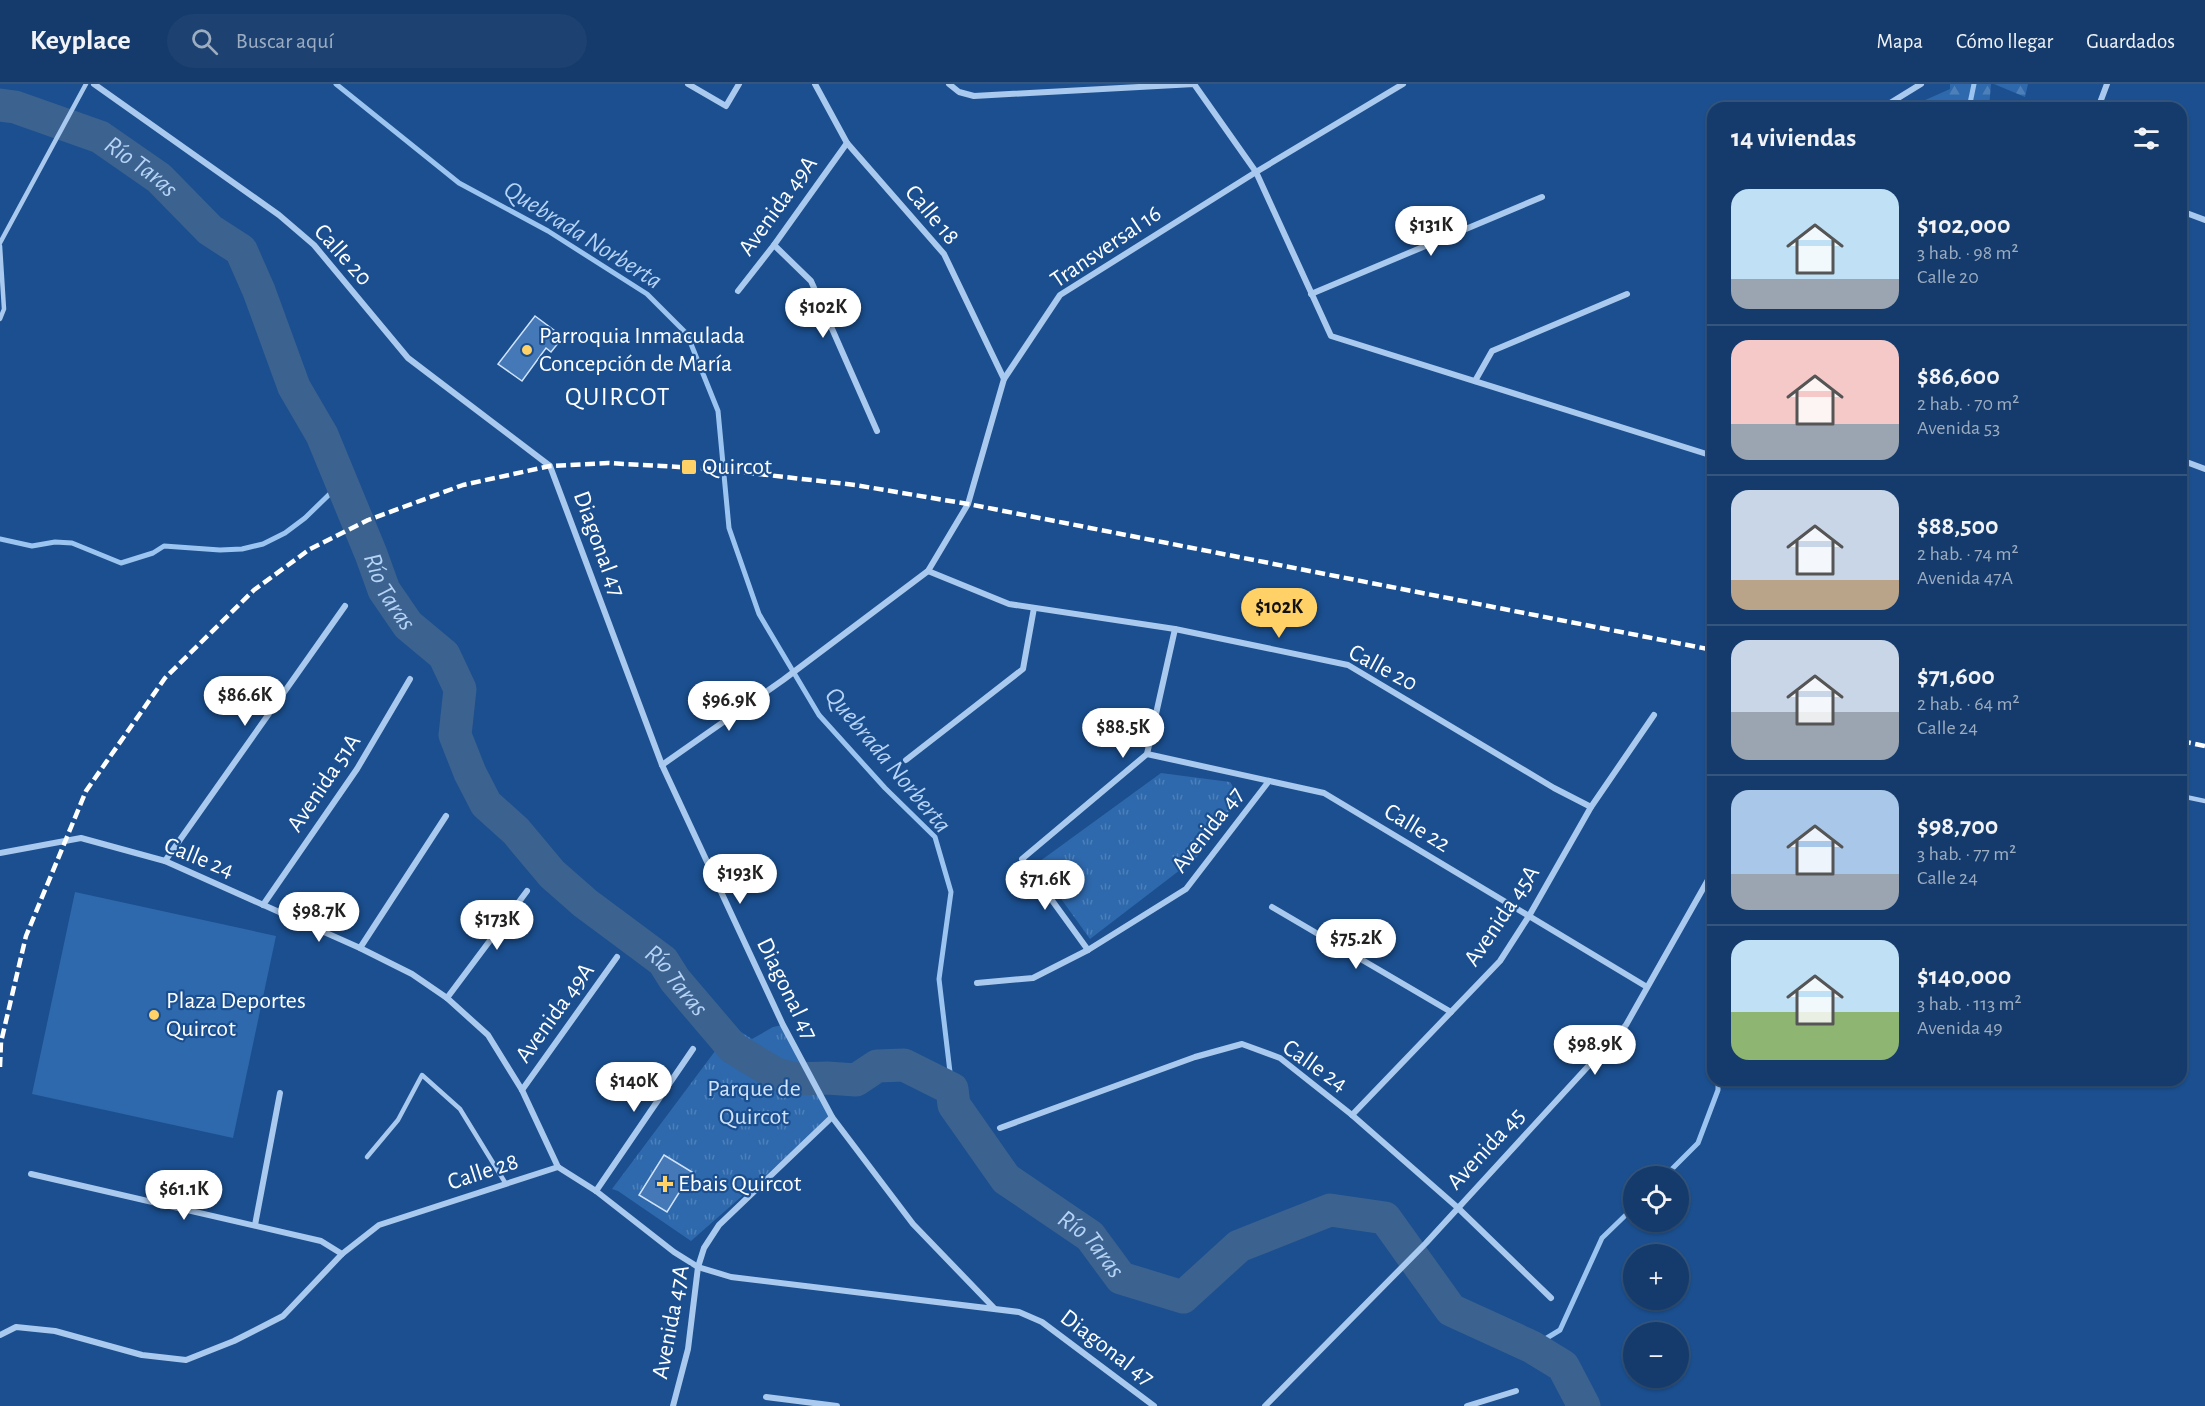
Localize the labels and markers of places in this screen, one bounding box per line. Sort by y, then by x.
pin: $131K [1389,206,1473,257]
pin: $102K [781,288,865,339]
place label: Parroquia Inmaculada Concepción de María [539,324,745,376]
marker: Parroquia Inmaculada Concepción de María [520,343,534,357]
place label: Quircot [702,455,772,479]
marker: Quircot [680,458,698,476]
pin: $102K [1237,588,1321,639]
pin: $86.6K [196,676,294,727]
pin: $96.9K [680,681,778,732]
pin: $88.5K [1074,708,1172,759]
pin: $193K [698,854,782,905]
pin: $71.6K [996,860,1094,911]
pin: $98.7K [270,892,368,943]
pin: $173K [455,900,539,951]
pin: $75.2K [1307,919,1405,970]
place label: Plaza Deportes Quircot [166,989,306,1041]
marker: Plaza Deportes Quircot [147,1008,161,1022]
pin: $98.9K [1546,1025,1644,1076]
pin: $140K [592,1062,676,1113]
pin: $61.1K [135,1170,233,1221]
place label: Ebais Quircot [678,1172,802,1196]
marker: Ebais Quircot [656,1175,674,1193]

